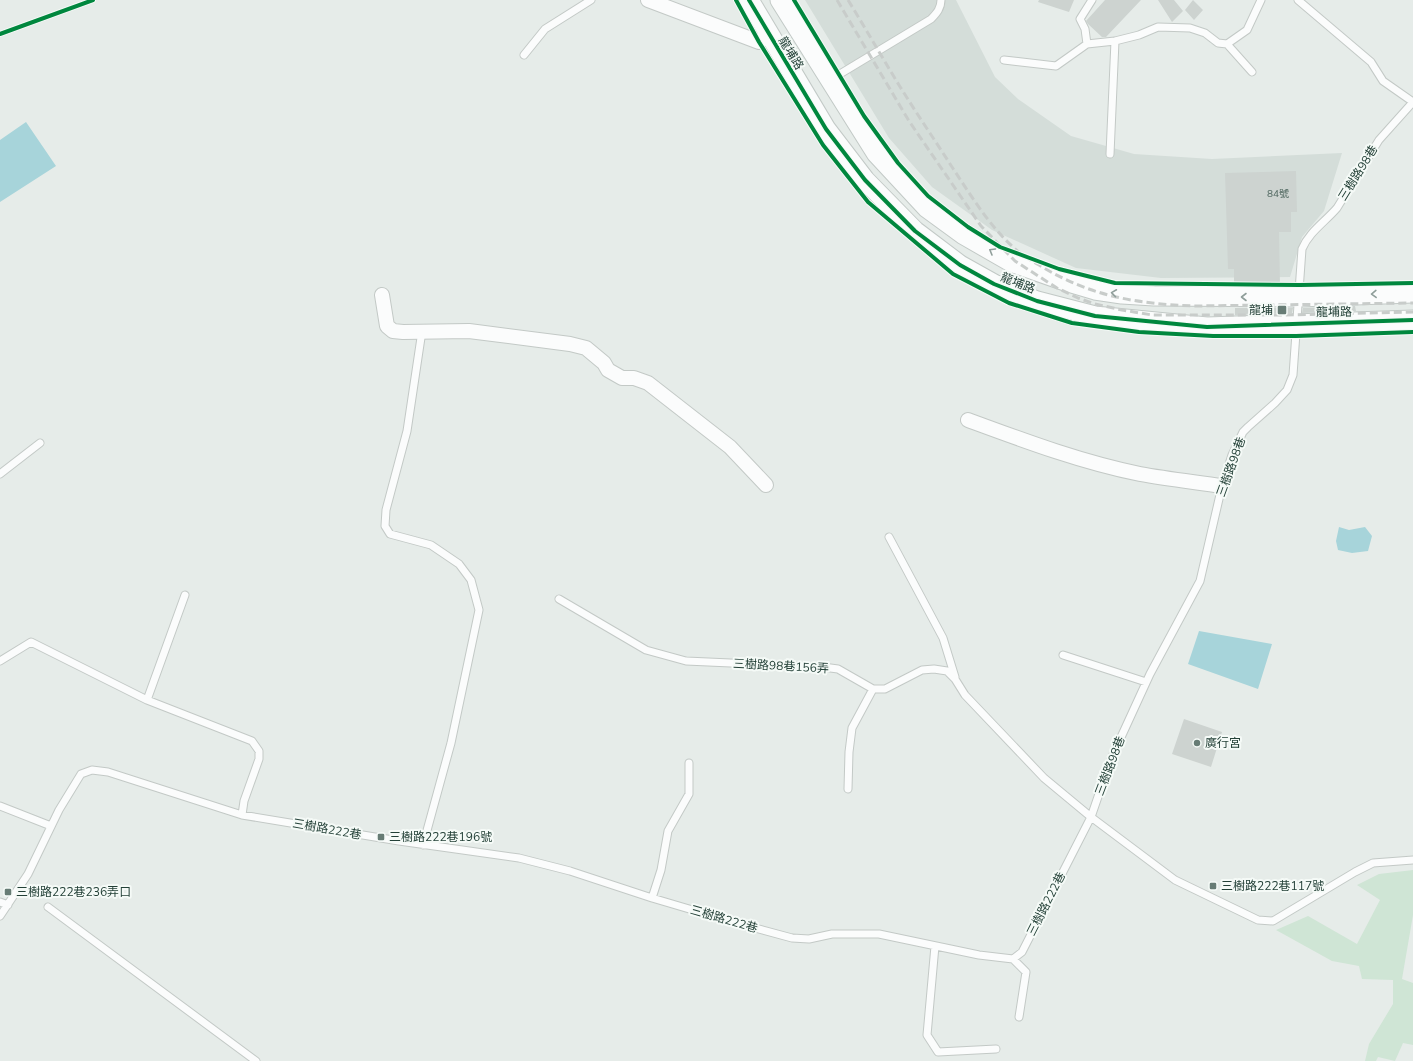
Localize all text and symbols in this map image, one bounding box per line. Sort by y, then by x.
street label: 龍埔路 [775,33,807,73]
street label: 三樹路98巷 [1335,142,1381,204]
house number: 84號 [1267,187,1289,201]
one-way arrow [989,249,996,256]
street label: 龍埔路 [998,269,1038,297]
one-way arrow [1111,289,1117,298]
one-way arrow [1371,290,1377,299]
one-way arrow [1241,293,1247,301]
place label: 龍埔 [1249,302,1273,318]
marker: 龍埔 [1276,304,1288,316]
street label: 龍埔路 [1316,304,1352,320]
street label: 三樹路98巷 [1213,435,1249,499]
street label: 三樹路98巷156弄 [733,655,829,677]
street label: 三樹路98巷 [1091,734,1129,798]
place label: 廣行宮 [1205,735,1241,751]
marker: 廣行宮 [1192,738,1202,748]
street label: 三樹路222巷 [291,815,363,843]
place label: 三樹路222巷196號 [389,829,492,845]
marker: 三樹路222巷196號 [376,832,386,842]
street label: 三樹路222巷 [1023,869,1069,939]
place label: 三樹路222巷117號 [1221,878,1324,894]
marker: 三樹路222巷117號 [1208,881,1218,891]
place label: 三樹路222巷236弄口 [16,884,131,900]
marker: 三樹路222巷236弄口 [3,887,13,897]
street label: 三樹路222巷 [688,902,760,936]

